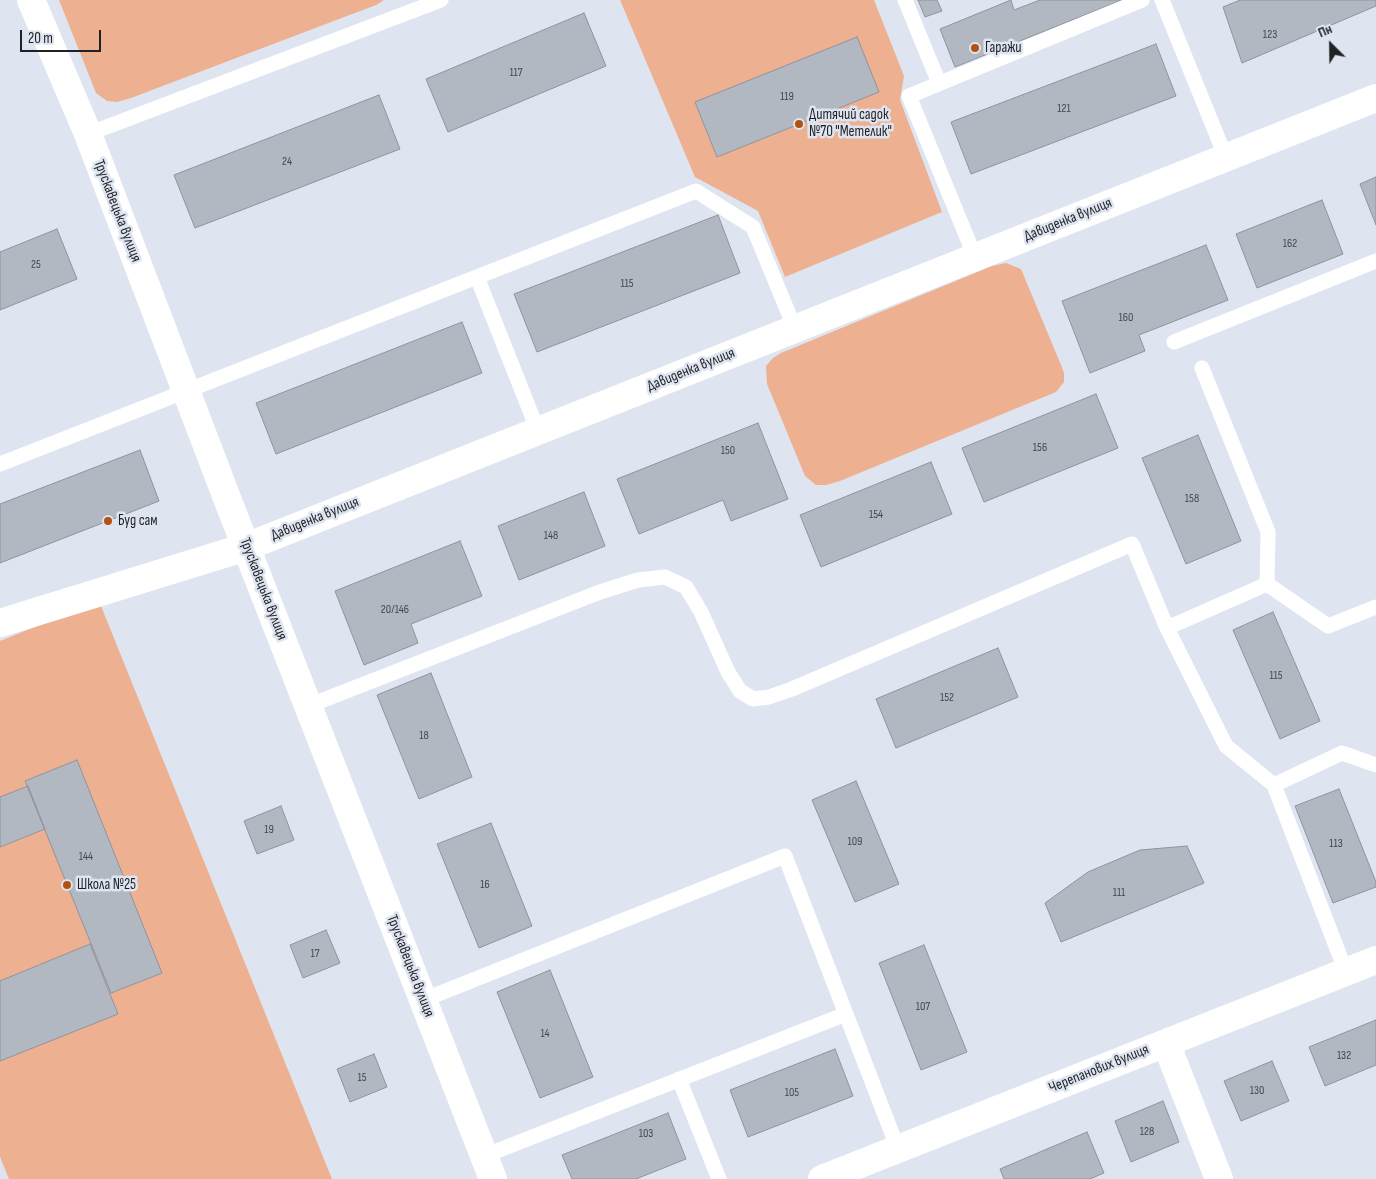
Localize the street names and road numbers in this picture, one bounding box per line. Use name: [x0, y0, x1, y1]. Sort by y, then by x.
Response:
street label: Трускавецька вулиця: [89, 157, 145, 265]
street label: Давиденка вулиця: [1021, 194, 1115, 246]
street label: Давиденка вулиця: [644, 344, 738, 396]
street label: Давиденка вулиця: [268, 493, 362, 545]
street label: Трускавецька вулиця: [235, 535, 291, 643]
street label: Трускавецька вулиця: [382, 912, 438, 1020]
street label: Черепанових вулиця: [1046, 1041, 1152, 1097]

